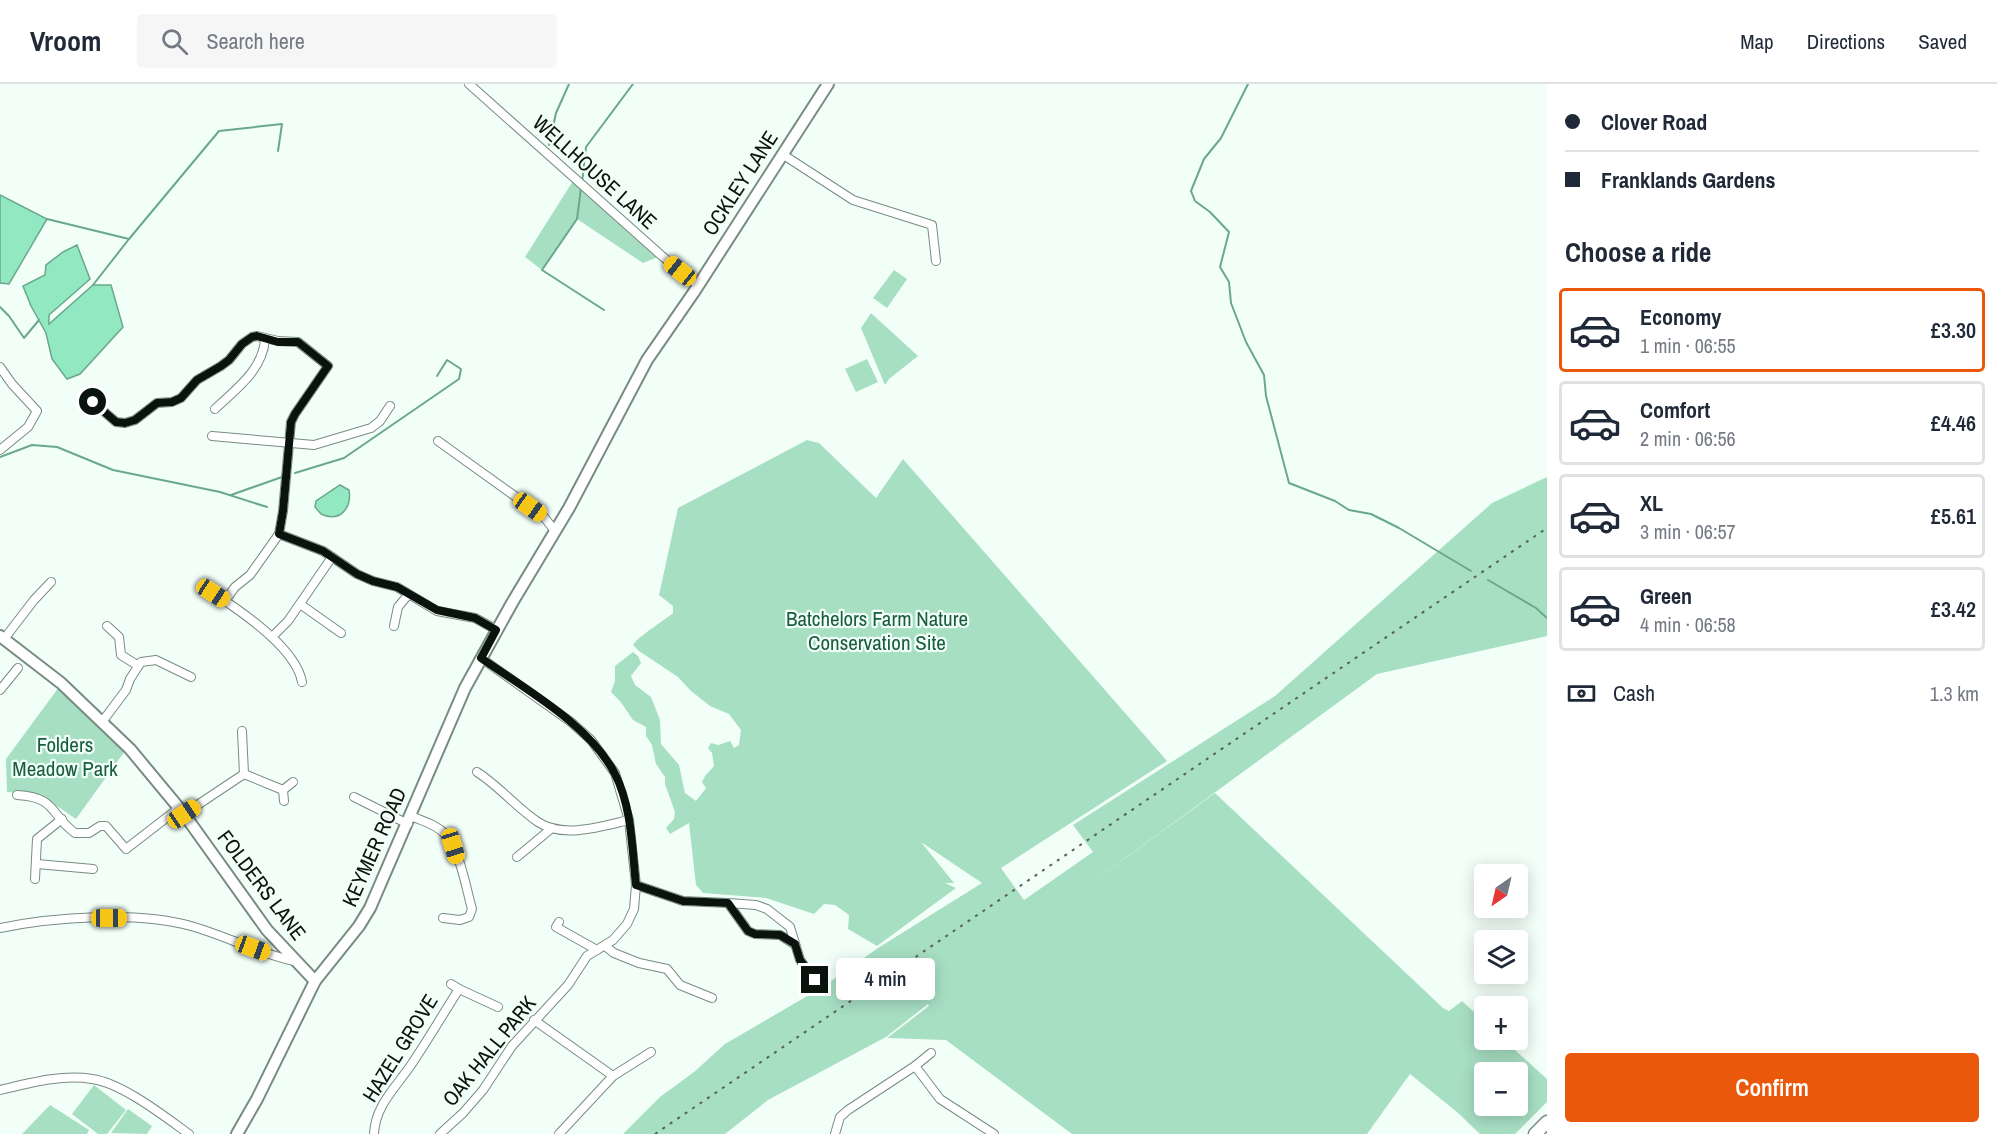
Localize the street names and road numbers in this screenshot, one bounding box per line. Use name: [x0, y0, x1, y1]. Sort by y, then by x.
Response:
street label: WELLHOUSE LANE: [527, 108, 663, 236]
street label: OCKLEY LANE: [695, 125, 785, 241]
street label: KEYMER ROAD: [335, 783, 413, 911]
street label: FOLDERS LANE: [211, 824, 313, 946]
street label: HAZEL GROVE: [355, 989, 445, 1107]
street label: OAK HALL PARK: [436, 989, 543, 1112]

